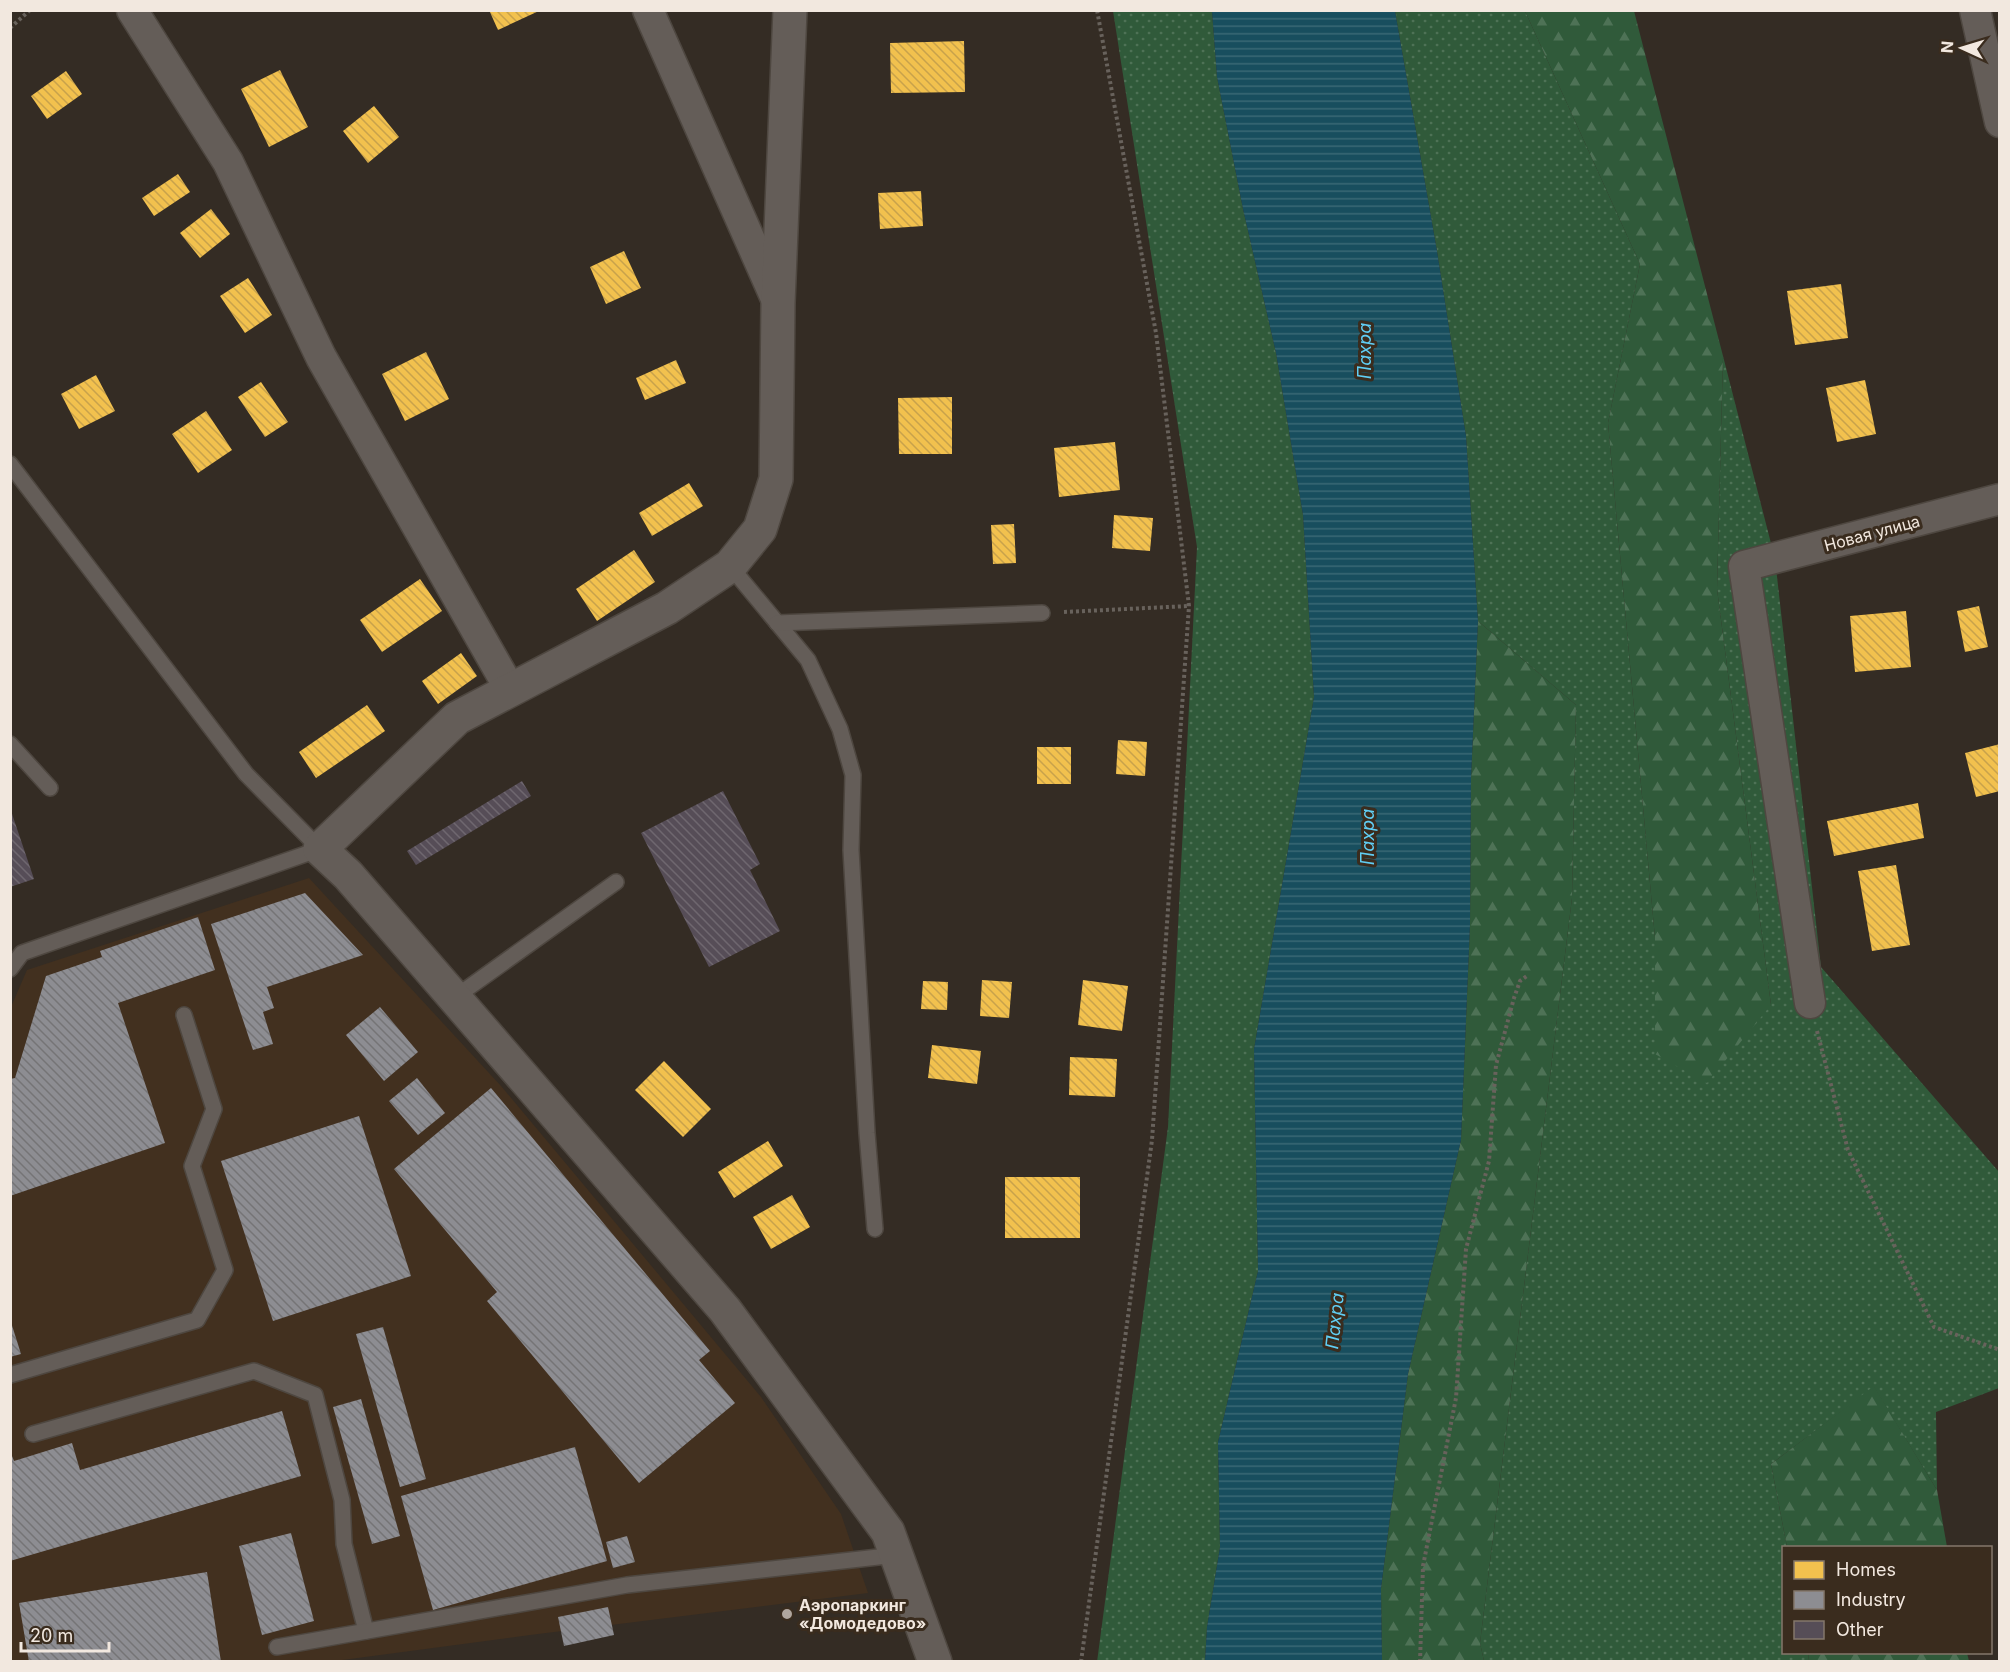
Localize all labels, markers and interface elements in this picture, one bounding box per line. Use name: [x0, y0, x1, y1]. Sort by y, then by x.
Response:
north arrow: [1932, 18, 1992, 78]
text: N: [1937, 40, 1957, 54]
water label: Пахра: [1354, 323, 1375, 379]
street label: Новая улица: [1822, 511, 1922, 555]
water label: Пахра: [1357, 809, 1378, 865]
water label: Пахра: [1321, 1292, 1348, 1350]
legend: [1782, 1546, 1992, 1654]
text: Homes: [1836, 1559, 1896, 1580]
text: Industry: [1836, 1589, 1906, 1610]
place label: Аэропаркинг «Домодедово»: [799, 1595, 926, 1633]
marker: Аэропаркинг «Домодедово»: [780, 1607, 794, 1621]
scale bar: [21, 1615, 110, 1653]
text: Other: [1836, 1619, 1884, 1640]
text: 20 m: [30, 1625, 73, 1646]

